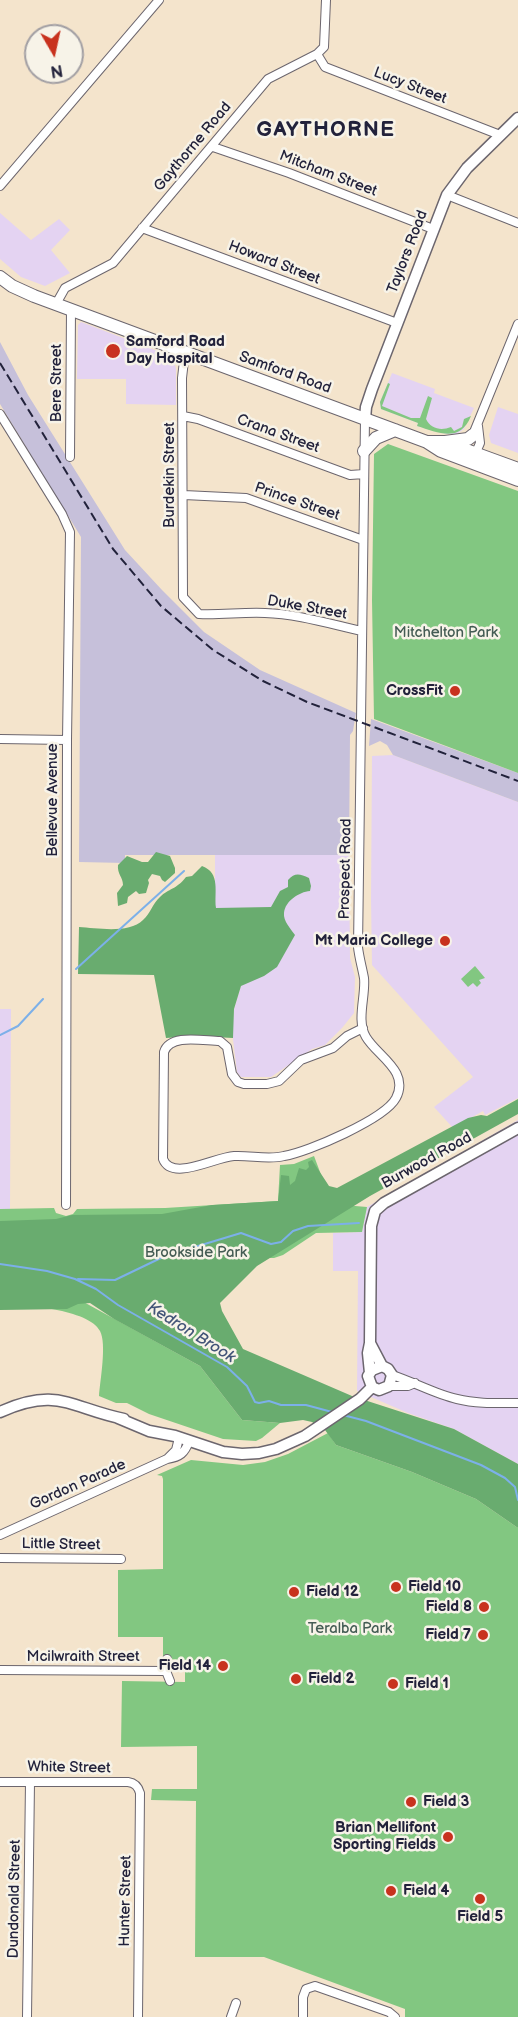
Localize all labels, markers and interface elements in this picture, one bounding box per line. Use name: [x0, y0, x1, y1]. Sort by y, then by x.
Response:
north arrow: [24, 24, 84, 84]
text: N: [49, 60, 64, 81]
street label: Lucy Street: [371, 64, 449, 108]
street label: Gaythorne Road: [150, 99, 236, 195]
district label: GAYTHORNE: [257, 118, 395, 144]
street label: Mitcham Street: [277, 147, 379, 201]
street label: Taylors Road: [384, 208, 432, 296]
street label: Howard Street: [226, 237, 322, 289]
place label: Samford Road Day Hospital: [126, 333, 225, 368]
marker: Samford Road Day Hospital: [104, 342, 122, 360]
street label: Bere Street: [48, 344, 66, 422]
street label: Samford Road: [236, 348, 334, 398]
street label: Crana Street: [234, 411, 322, 457]
street label: Burdekin Street: [161, 422, 179, 528]
street label: Prince Street: [252, 479, 342, 525]
street label: Duke Street: [266, 592, 348, 624]
park label: Mitchelton Park: [394, 624, 498, 642]
place label: CrossFit: [386, 682, 443, 700]
marker: CrossFit: [448, 684, 462, 698]
street label: Bellevue Avenue: [44, 743, 62, 857]
street label: Prospect Road: [336, 818, 356, 920]
place label: Mt Maria College: [315, 932, 433, 950]
marker: Mt Maria College: [438, 934, 452, 948]
street label: Burwood Road: [379, 1129, 475, 1193]
park label: Brookside Park: [145, 1244, 247, 1262]
water label: Kedron Brook: [143, 1298, 239, 1368]
street label: Gordon Parade: [27, 1456, 129, 1514]
street label: Little Street: [21, 1535, 101, 1555]
place label: Field 10: [408, 1578, 461, 1596]
marker: Field 10: [389, 1580, 403, 1594]
place label: Field 12: [306, 1583, 359, 1601]
marker: Field 12: [287, 1585, 301, 1599]
place label: Field 8: [426, 1598, 472, 1616]
marker: Field 8: [477, 1600, 491, 1614]
park label: Teralba Park: [308, 1620, 392, 1638]
place label: Field 7: [425, 1626, 471, 1644]
marker: Field 7: [476, 1628, 490, 1642]
street label: Mcilwraith Street: [26, 1648, 140, 1666]
place label: Field 14: [158, 1657, 211, 1675]
marker: Field 14: [216, 1659, 230, 1673]
place label: Field 2: [308, 1670, 354, 1688]
marker: Field 2: [289, 1672, 303, 1686]
place label: Field 1: [405, 1675, 449, 1693]
marker: Field 1: [386, 1677, 400, 1691]
street label: White Street: [27, 1758, 111, 1778]
place label: Field 3: [423, 1793, 469, 1811]
marker: Field 3: [404, 1795, 418, 1809]
place label: Brian Mellifont Sporting Fields: [333, 1819, 436, 1854]
marker: Brian Mellifont Sporting Fields: [441, 1830, 455, 1844]
street label: Dundonald Street: [5, 1839, 25, 1959]
street label: Hunter Street: [116, 1855, 136, 1947]
place label: Field 4: [403, 1882, 449, 1900]
marker: Field 4: [384, 1884, 398, 1898]
marker: Field 5: [473, 1892, 487, 1906]
place label: Field 5: [457, 1908, 503, 1926]

